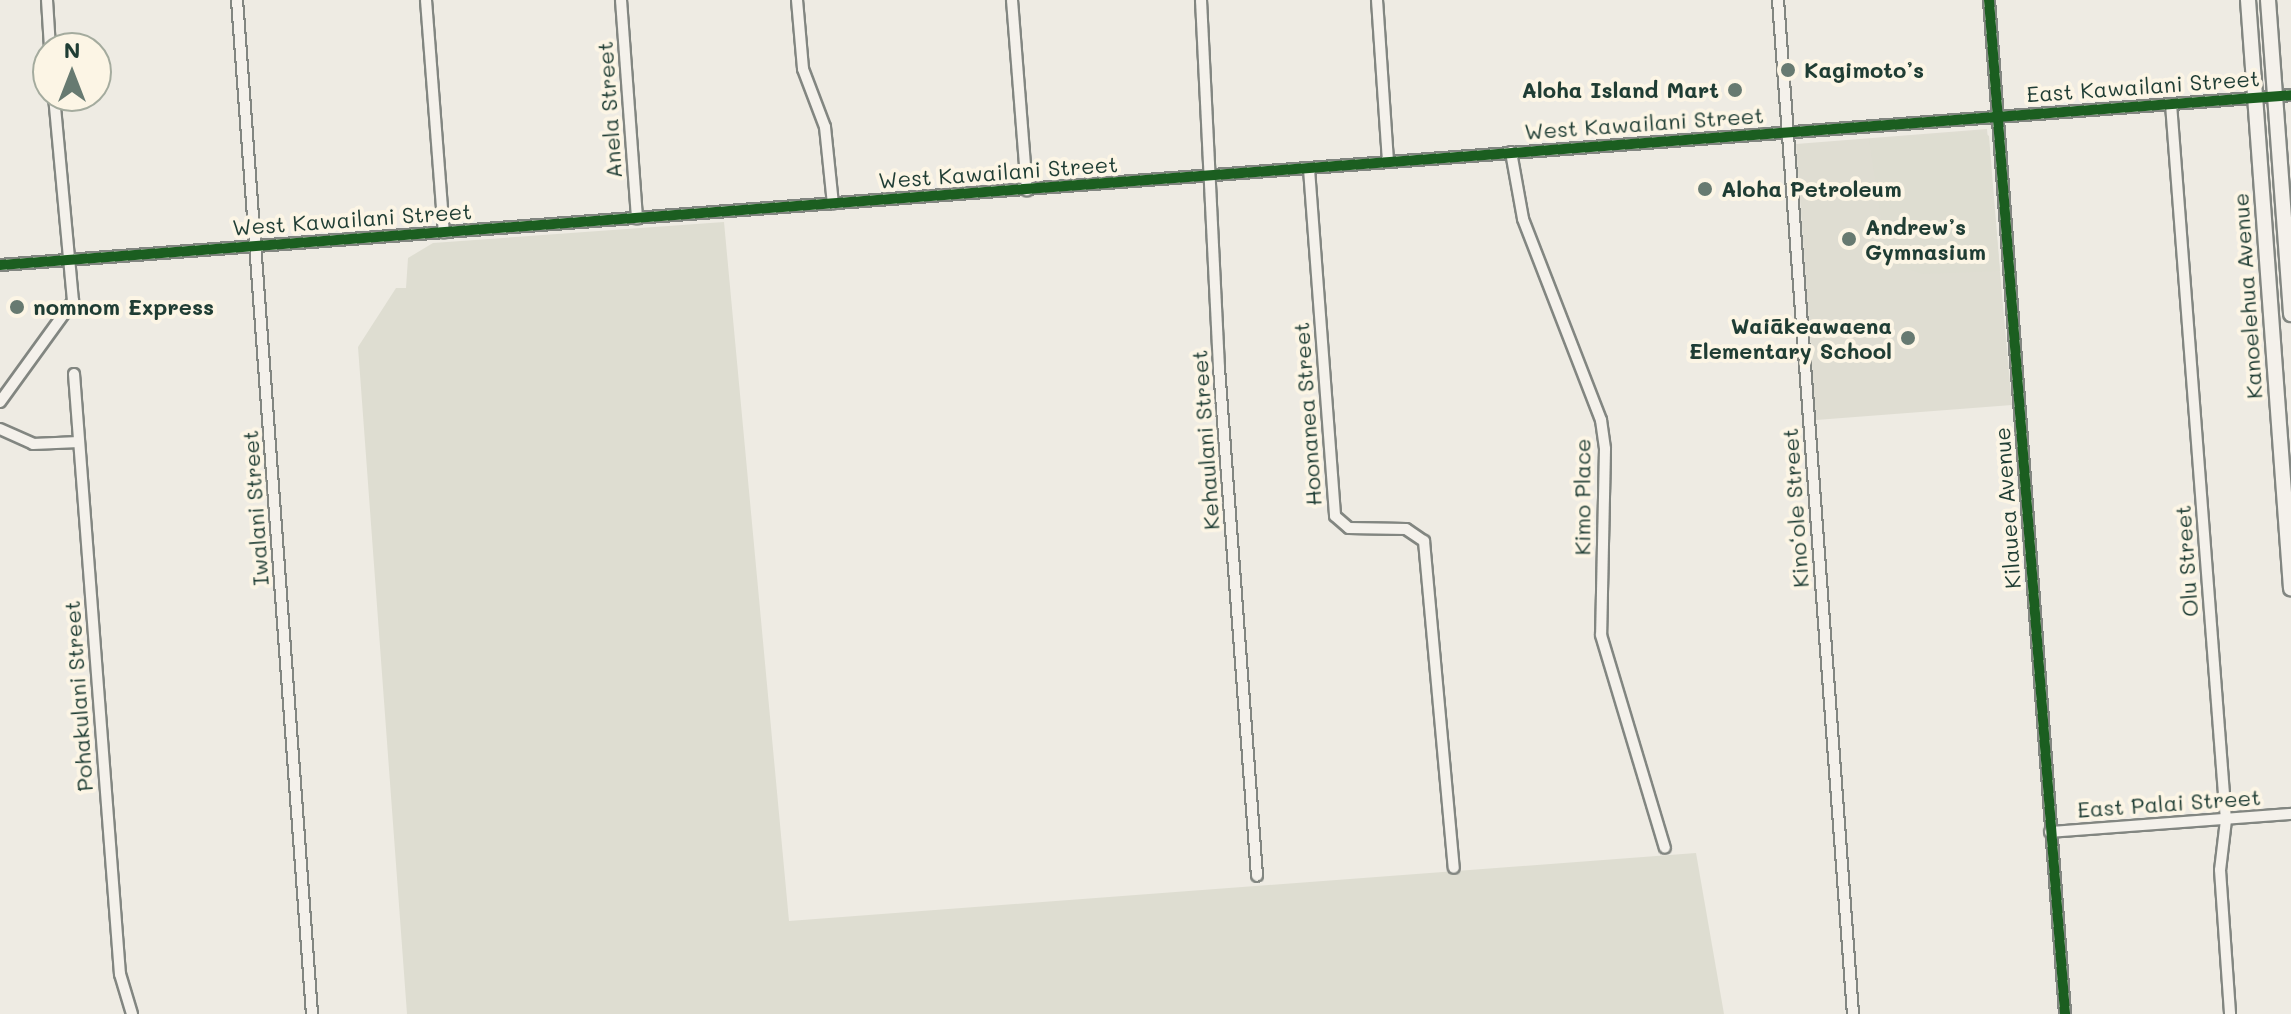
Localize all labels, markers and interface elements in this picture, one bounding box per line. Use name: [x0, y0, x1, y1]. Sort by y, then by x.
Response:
north arrow: [32, 32, 112, 112]
text: N: [64, 35, 80, 64]
street label: Anela Street: [591, 41, 627, 179]
place label: Kagimoto’s: [1804, 57, 1924, 83]
marker: Kagimoto’s: [1779, 61, 1797, 79]
street label: East Kawailani Street: [2026, 65, 2260, 107]
place label: Aloha Island Mart: [1521, 77, 1719, 103]
marker: Aloha Island Mart: [1726, 81, 1744, 99]
street label: West Kawailani Street: [1523, 101, 1765, 145]
street label: West Kawailani Street: [877, 150, 1119, 194]
place label: Aloha Petroleum: [1721, 176, 1902, 202]
marker: Aloha Petroleum: [1696, 180, 1714, 198]
street label: Kanoelehua Avenue: [2227, 192, 2267, 400]
street label: West Kawailani Street: [231, 197, 473, 241]
place label: Andrew’s Gymnasium: [1865, 213, 1986, 264]
marker: Andrew’s Gymnasium: [1840, 230, 1858, 248]
place label: nomnom Express: [33, 294, 214, 320]
marker: nomnom Express: [8, 298, 26, 316]
place label: Waiākeawaena Elementary School: [1689, 312, 1892, 364]
street label: Hoonanea Street: [1287, 321, 1327, 507]
marker: Waiākeawaena Elementary School: [1899, 329, 1917, 347]
street label: Kehaulani Street: [1186, 349, 1224, 531]
street label: Kilauea Avenue: [1988, 426, 2026, 590]
street label: Kinoʻole Street: [1776, 427, 1814, 589]
street label: Iwalani Street: [236, 429, 274, 587]
street label: Kimo Place: [1569, 439, 1595, 555]
street label: Olu Street: [2169, 504, 2203, 618]
street label: Pohakulani Street: [58, 600, 98, 792]
street label: East Palai Street: [2076, 783, 2262, 823]

